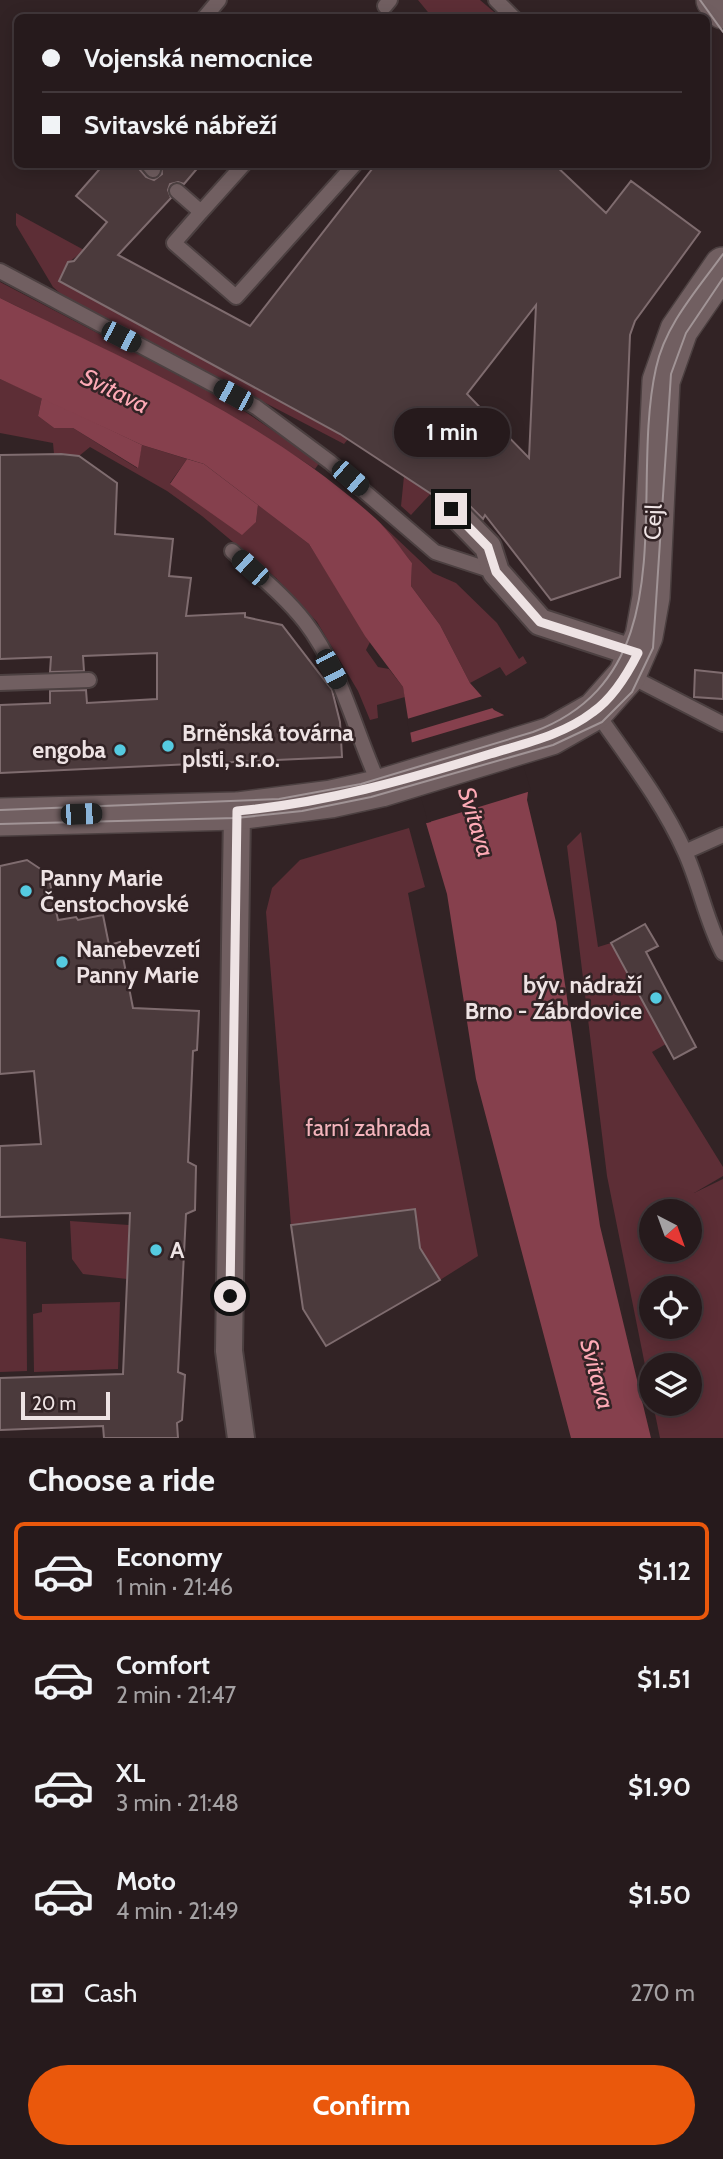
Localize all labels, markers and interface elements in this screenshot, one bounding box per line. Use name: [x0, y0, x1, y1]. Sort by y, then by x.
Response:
text: Vojenská nemocnice: [84, 42, 313, 74]
text: Svitavské nábřeží: [84, 109, 277, 141]
car: [98, 318, 145, 356]
water label: Svitava: [77, 362, 154, 419]
car: [210, 376, 257, 414]
callout: 1 min: [393, 407, 509, 456]
text: 1 min: [426, 418, 478, 446]
car: [328, 456, 373, 500]
route end: [435, 493, 467, 525]
street label: Cejl: [638, 503, 668, 540]
car: [228, 546, 273, 590]
car: [312, 646, 351, 692]
place label: Brněnská továrna plsti, s.r.o.: [182, 719, 354, 773]
place label: engoba: [32, 736, 107, 764]
marker: Brněnská továrna plsti, s.r.o.: [160, 738, 176, 754]
marker: engoba: [112, 742, 128, 758]
water label: Svitava: [452, 783, 501, 860]
car: [60, 803, 103, 825]
place label: Panny Marie Čenstochovské: [40, 864, 189, 918]
marker: Panny Marie Čenstochovské: [18, 883, 34, 899]
place label: Nanebevzetí Panny Marie: [76, 935, 201, 989]
marker: Nanebevzetí Panny Marie: [54, 954, 70, 970]
place label: býv. nádraží Brno - Zábrdovice: [465, 971, 642, 1025]
marker: býv. nádraží Brno - Zábrdovice: [648, 990, 664, 1006]
park label: farní zahrada: [305, 1114, 431, 1142]
north arrow: [639, 1199, 702, 1262]
map controls: [639, 1199, 702, 1416]
place label: A: [170, 1236, 185, 1264]
marker: A: [148, 1242, 164, 1258]
button: locate: [639, 1276, 702, 1339]
route start: [214, 1280, 246, 1312]
water label: Svitava: [574, 1336, 621, 1412]
button: layers: [639, 1353, 702, 1416]
scale bar: [21, 1389, 110, 1421]
text: 20 m: [32, 1392, 76, 1415]
text: Choose a ride: [28, 1460, 215, 1499]
icon: car: [32, 1540, 95, 1603]
text: Economy: [116, 1541, 222, 1573]
text: $1.12: [638, 1555, 691, 1587]
text: 1 min · 21:46: [116, 1573, 233, 1601]
icon: car: [32, 1648, 95, 1711]
text: Comfort: [116, 1649, 210, 1681]
text: $1.51: [637, 1663, 691, 1695]
text: 2 min · 21:47: [116, 1681, 236, 1709]
icon: car: [32, 1756, 95, 1819]
text: XL: [116, 1757, 145, 1789]
text: $1.90: [628, 1771, 691, 1803]
text: 3 min · 21:48: [116, 1789, 239, 1817]
icon: car: [32, 1864, 95, 1927]
text: Moto: [116, 1865, 176, 1897]
text: $1.50: [628, 1879, 691, 1911]
text: 4 min · 21:49: [116, 1897, 239, 1925]
icon: cash: [28, 1974, 66, 2012]
text: Cash: [84, 1977, 137, 2009]
text: 270 m: [630, 1979, 695, 2007]
button: Confirm: [28, 2065, 695, 2145]

